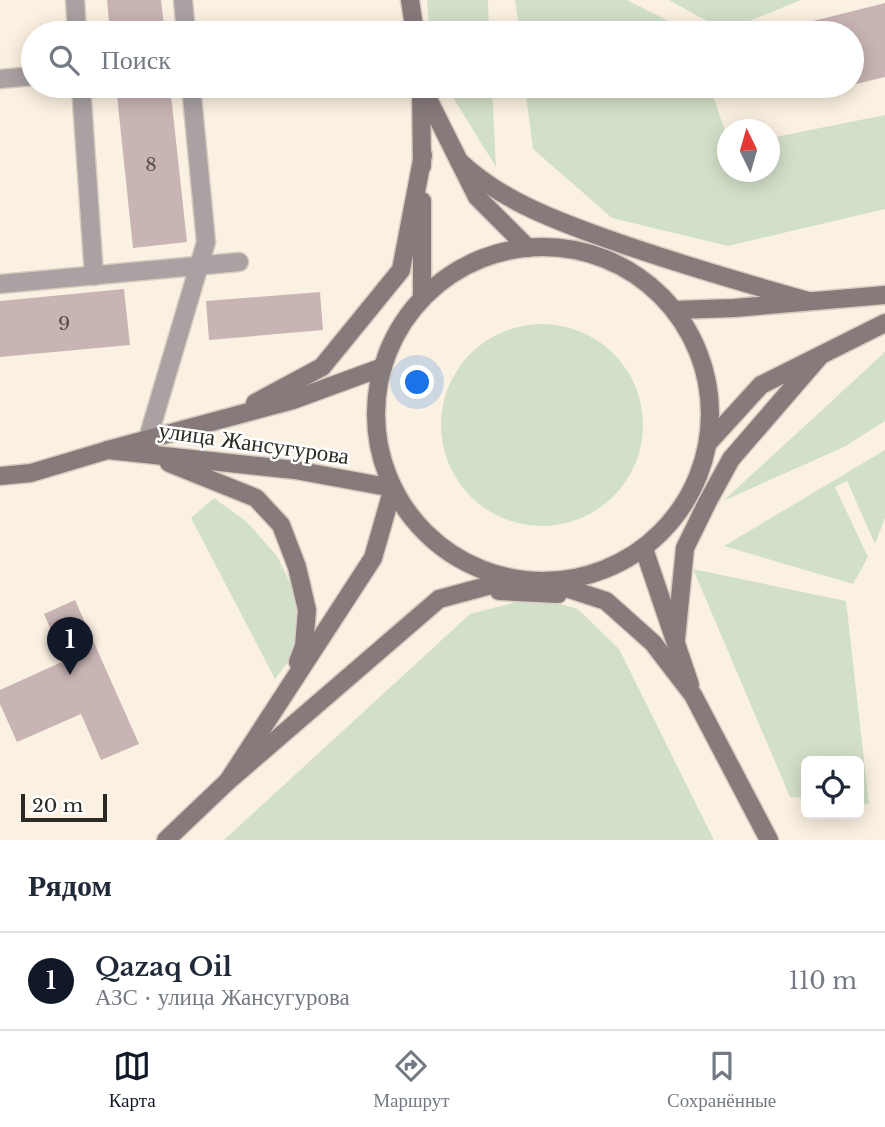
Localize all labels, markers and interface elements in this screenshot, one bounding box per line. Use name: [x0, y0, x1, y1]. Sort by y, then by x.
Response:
search box: [21, 21, 864, 98]
icon: search: [45, 41, 83, 79]
text: Поиск: [101, 44, 171, 76]
north arrow: [717, 119, 780, 182]
house number: 8: [145, 153, 157, 176]
house number: 9: [58, 312, 70, 335]
your location: [400, 365, 434, 399]
street label: улица Жансугурова: [157, 416, 351, 470]
pin: 1: [47, 617, 93, 675]
map controls: [801, 756, 864, 819]
button: locate: [801, 756, 864, 819]
scale bar: [21, 791, 107, 823]
text: 20 m: [32, 794, 83, 817]
text: Рядом: [28, 867, 112, 904]
text: Qazaq Oil: [95, 951, 232, 983]
text: 1: [46, 967, 56, 995]
text: 110 m: [789, 967, 857, 995]
text: АЗС · улица Жансугурова: [95, 983, 350, 1011]
tab: Карта: [109, 1047, 156, 1112]
tab: Маршрут: [373, 1047, 450, 1112]
tab: Сохранённые: [667, 1047, 776, 1112]

